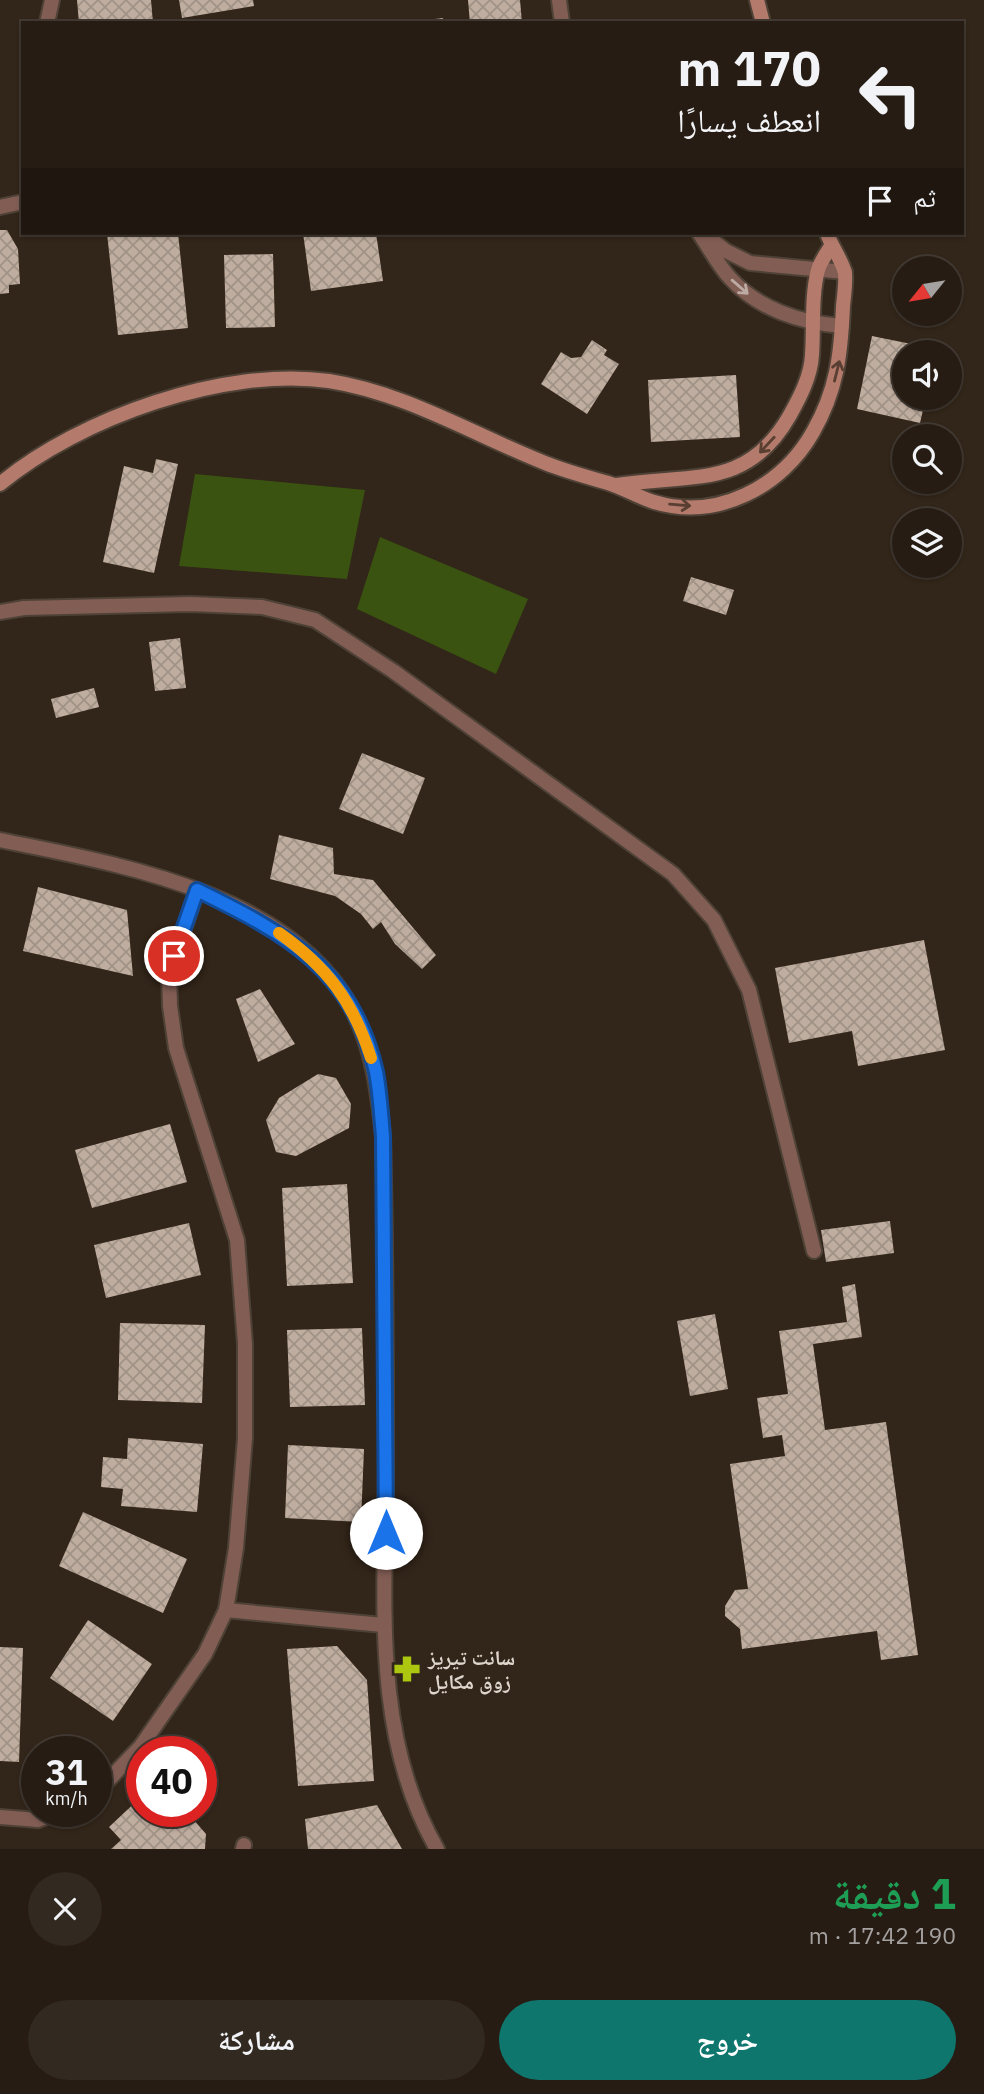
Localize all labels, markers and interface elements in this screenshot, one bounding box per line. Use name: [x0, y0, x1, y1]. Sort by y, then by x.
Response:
text: 170 m: [677, 36, 821, 99]
icon: left: [845, 49, 936, 140]
text: انعطف يسارًا: [677, 99, 821, 141]
text: ثم: [913, 180, 936, 214]
icon: arrive: [861, 182, 899, 220]
north arrow: [892, 256, 962, 326]
map controls: [892, 256, 962, 578]
one-way arrow: [731, 279, 749, 295]
button: sound: [892, 340, 962, 410]
one-way arrow: [831, 360, 844, 383]
button: search: [892, 424, 962, 494]
one-way arrow: [759, 437, 776, 454]
one-way arrow: [668, 499, 691, 512]
button: layers: [892, 508, 962, 578]
pin: [144, 926, 204, 986]
icon: arrive: [155, 937, 193, 975]
position arrow: [349, 1496, 423, 1570]
place label: سانت تيريز زوق مكايل: [427, 1643, 515, 1695]
pharmacy icon: سانت تيريز زوق مكايل: [392, 1654, 422, 1684]
speed limit sign: 40: [126, 1736, 217, 1827]
text: 31: [45, 1749, 88, 1795]
text: km/h: [45, 1787, 88, 1810]
text: 1 دقيقة: [833, 1866, 956, 1921]
button: close: [28, 1872, 102, 1946]
text: 190 m · 17:42: [809, 1920, 956, 1950]
button: مشاركة: [28, 2000, 485, 2080]
button: خروج: [499, 2000, 956, 2080]

